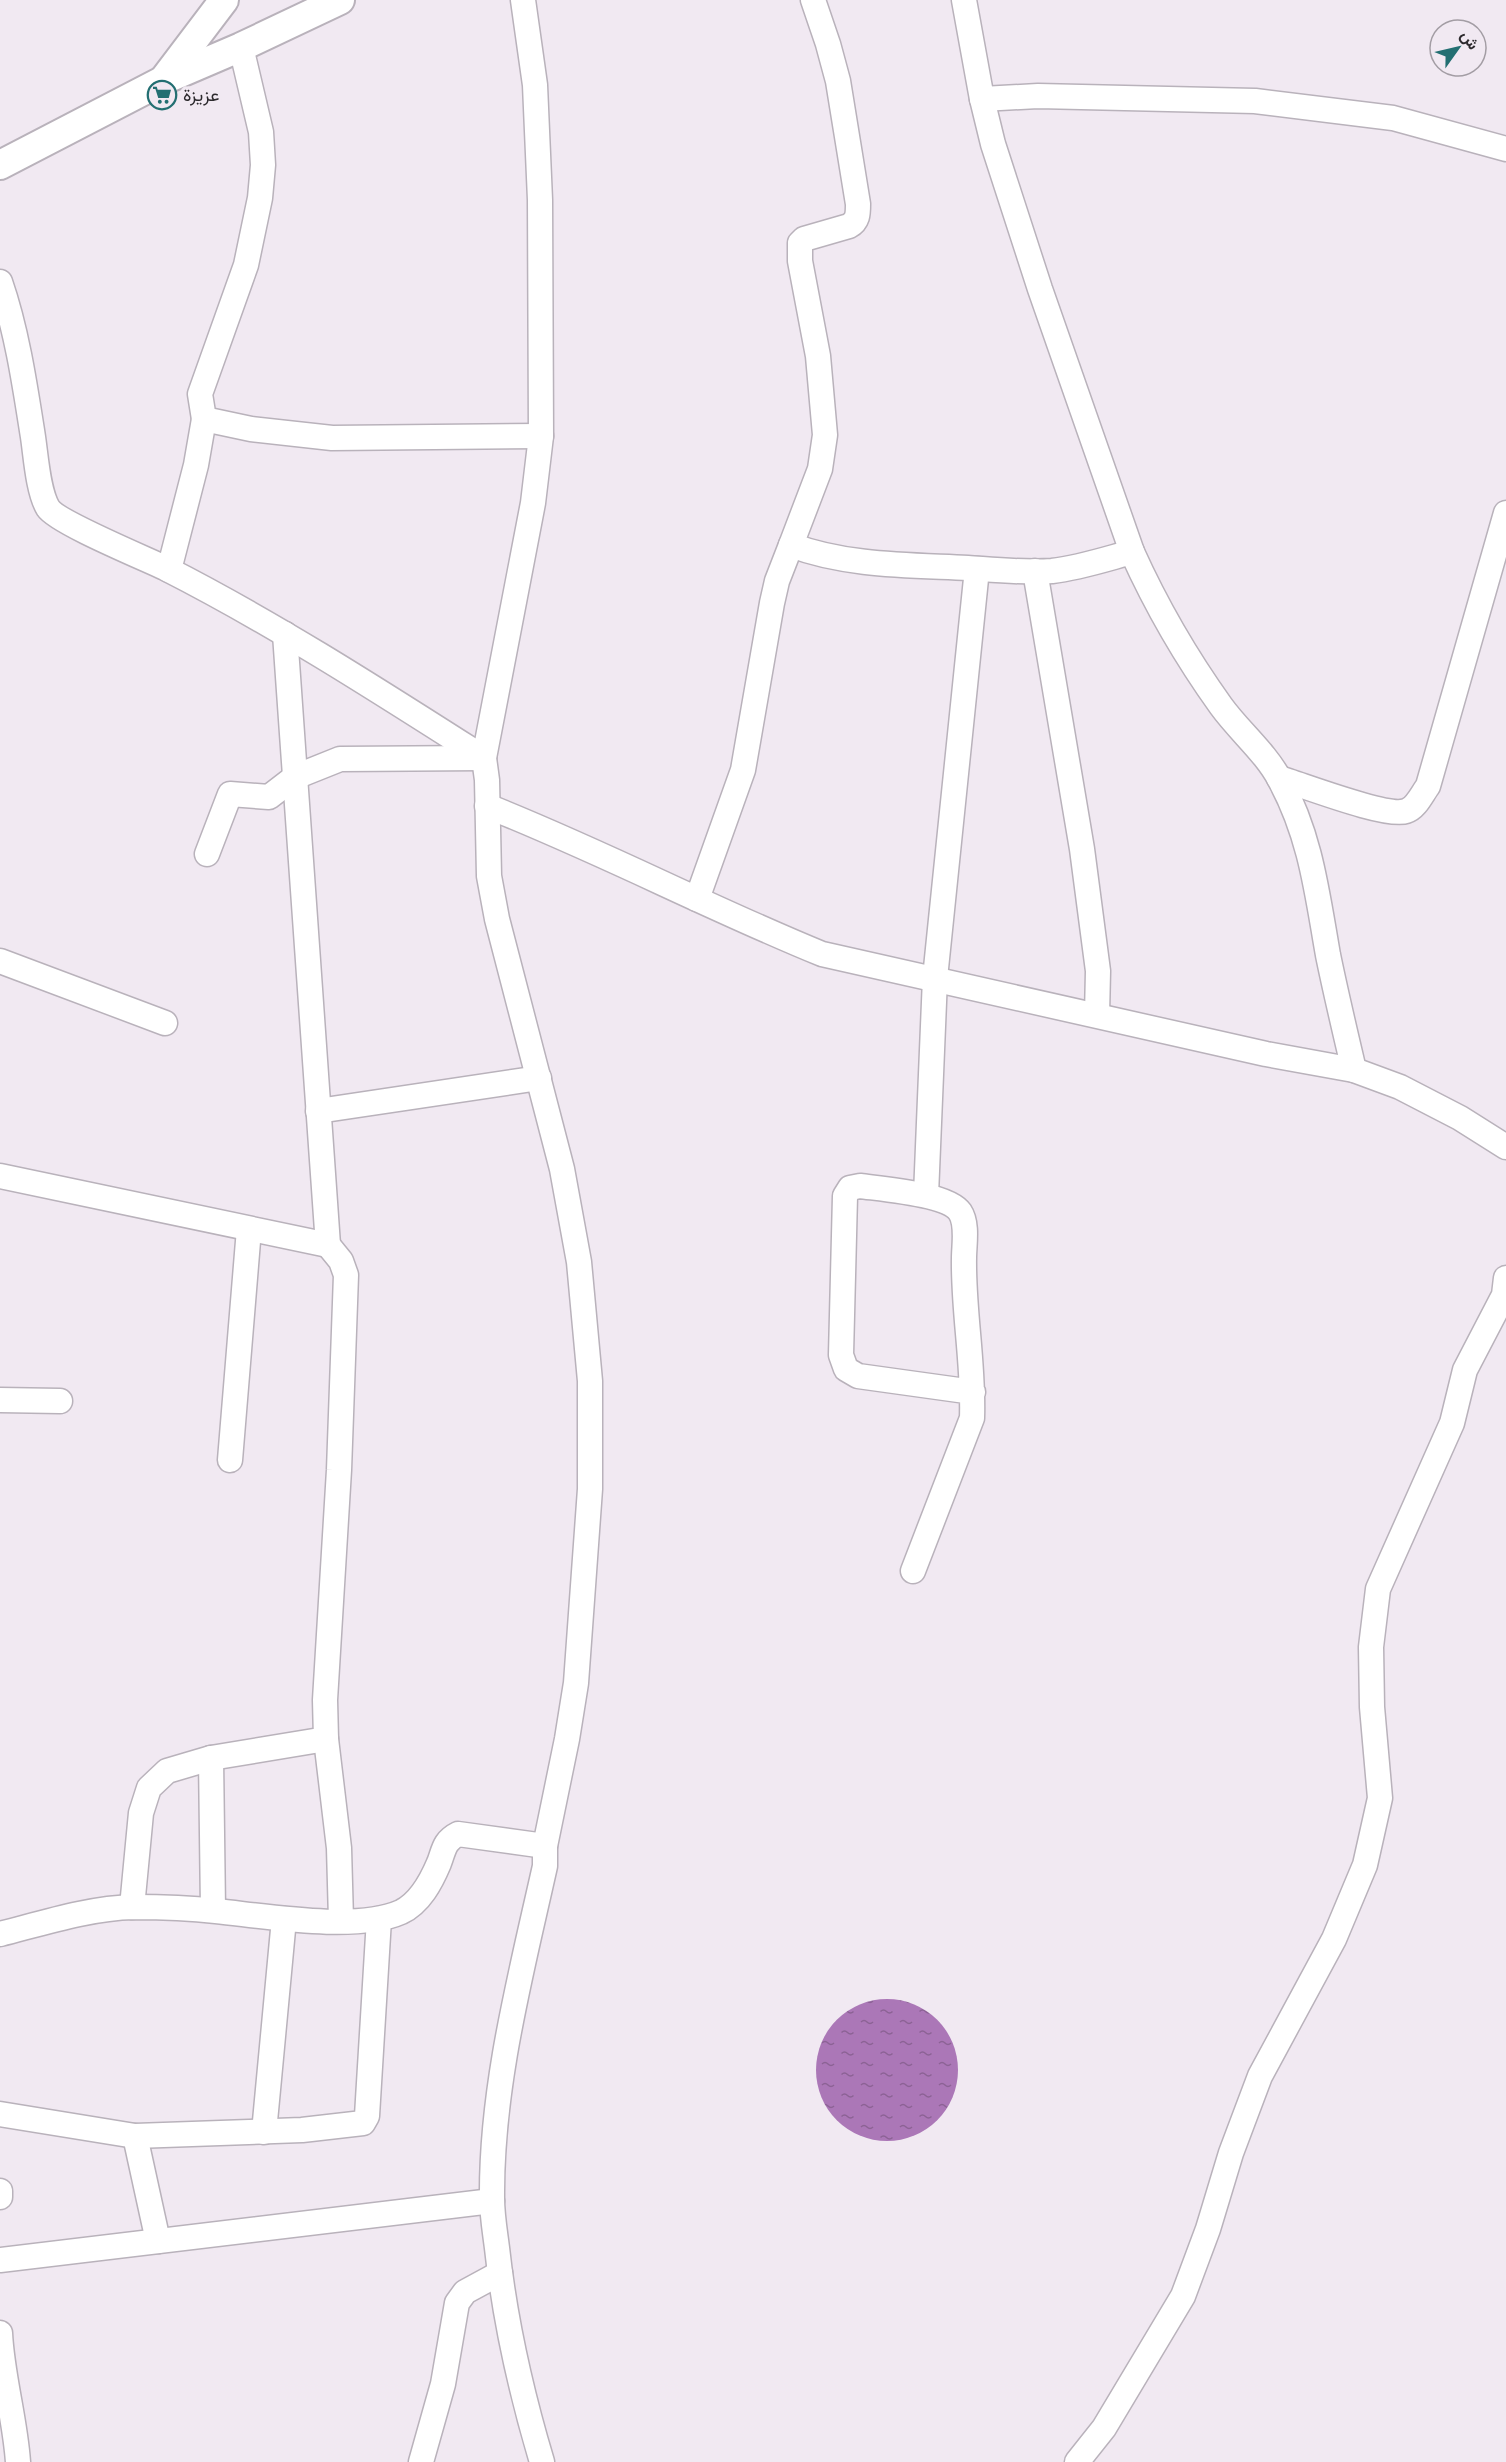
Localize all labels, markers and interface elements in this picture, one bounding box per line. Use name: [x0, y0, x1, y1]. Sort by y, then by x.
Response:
north arrow: [1428, 18, 1488, 78]
text: ش: [1456, 25, 1485, 54]
supermarket icon: عزيزة: [146, 79, 178, 111]
place label: عزيزة: [183, 82, 220, 107]

